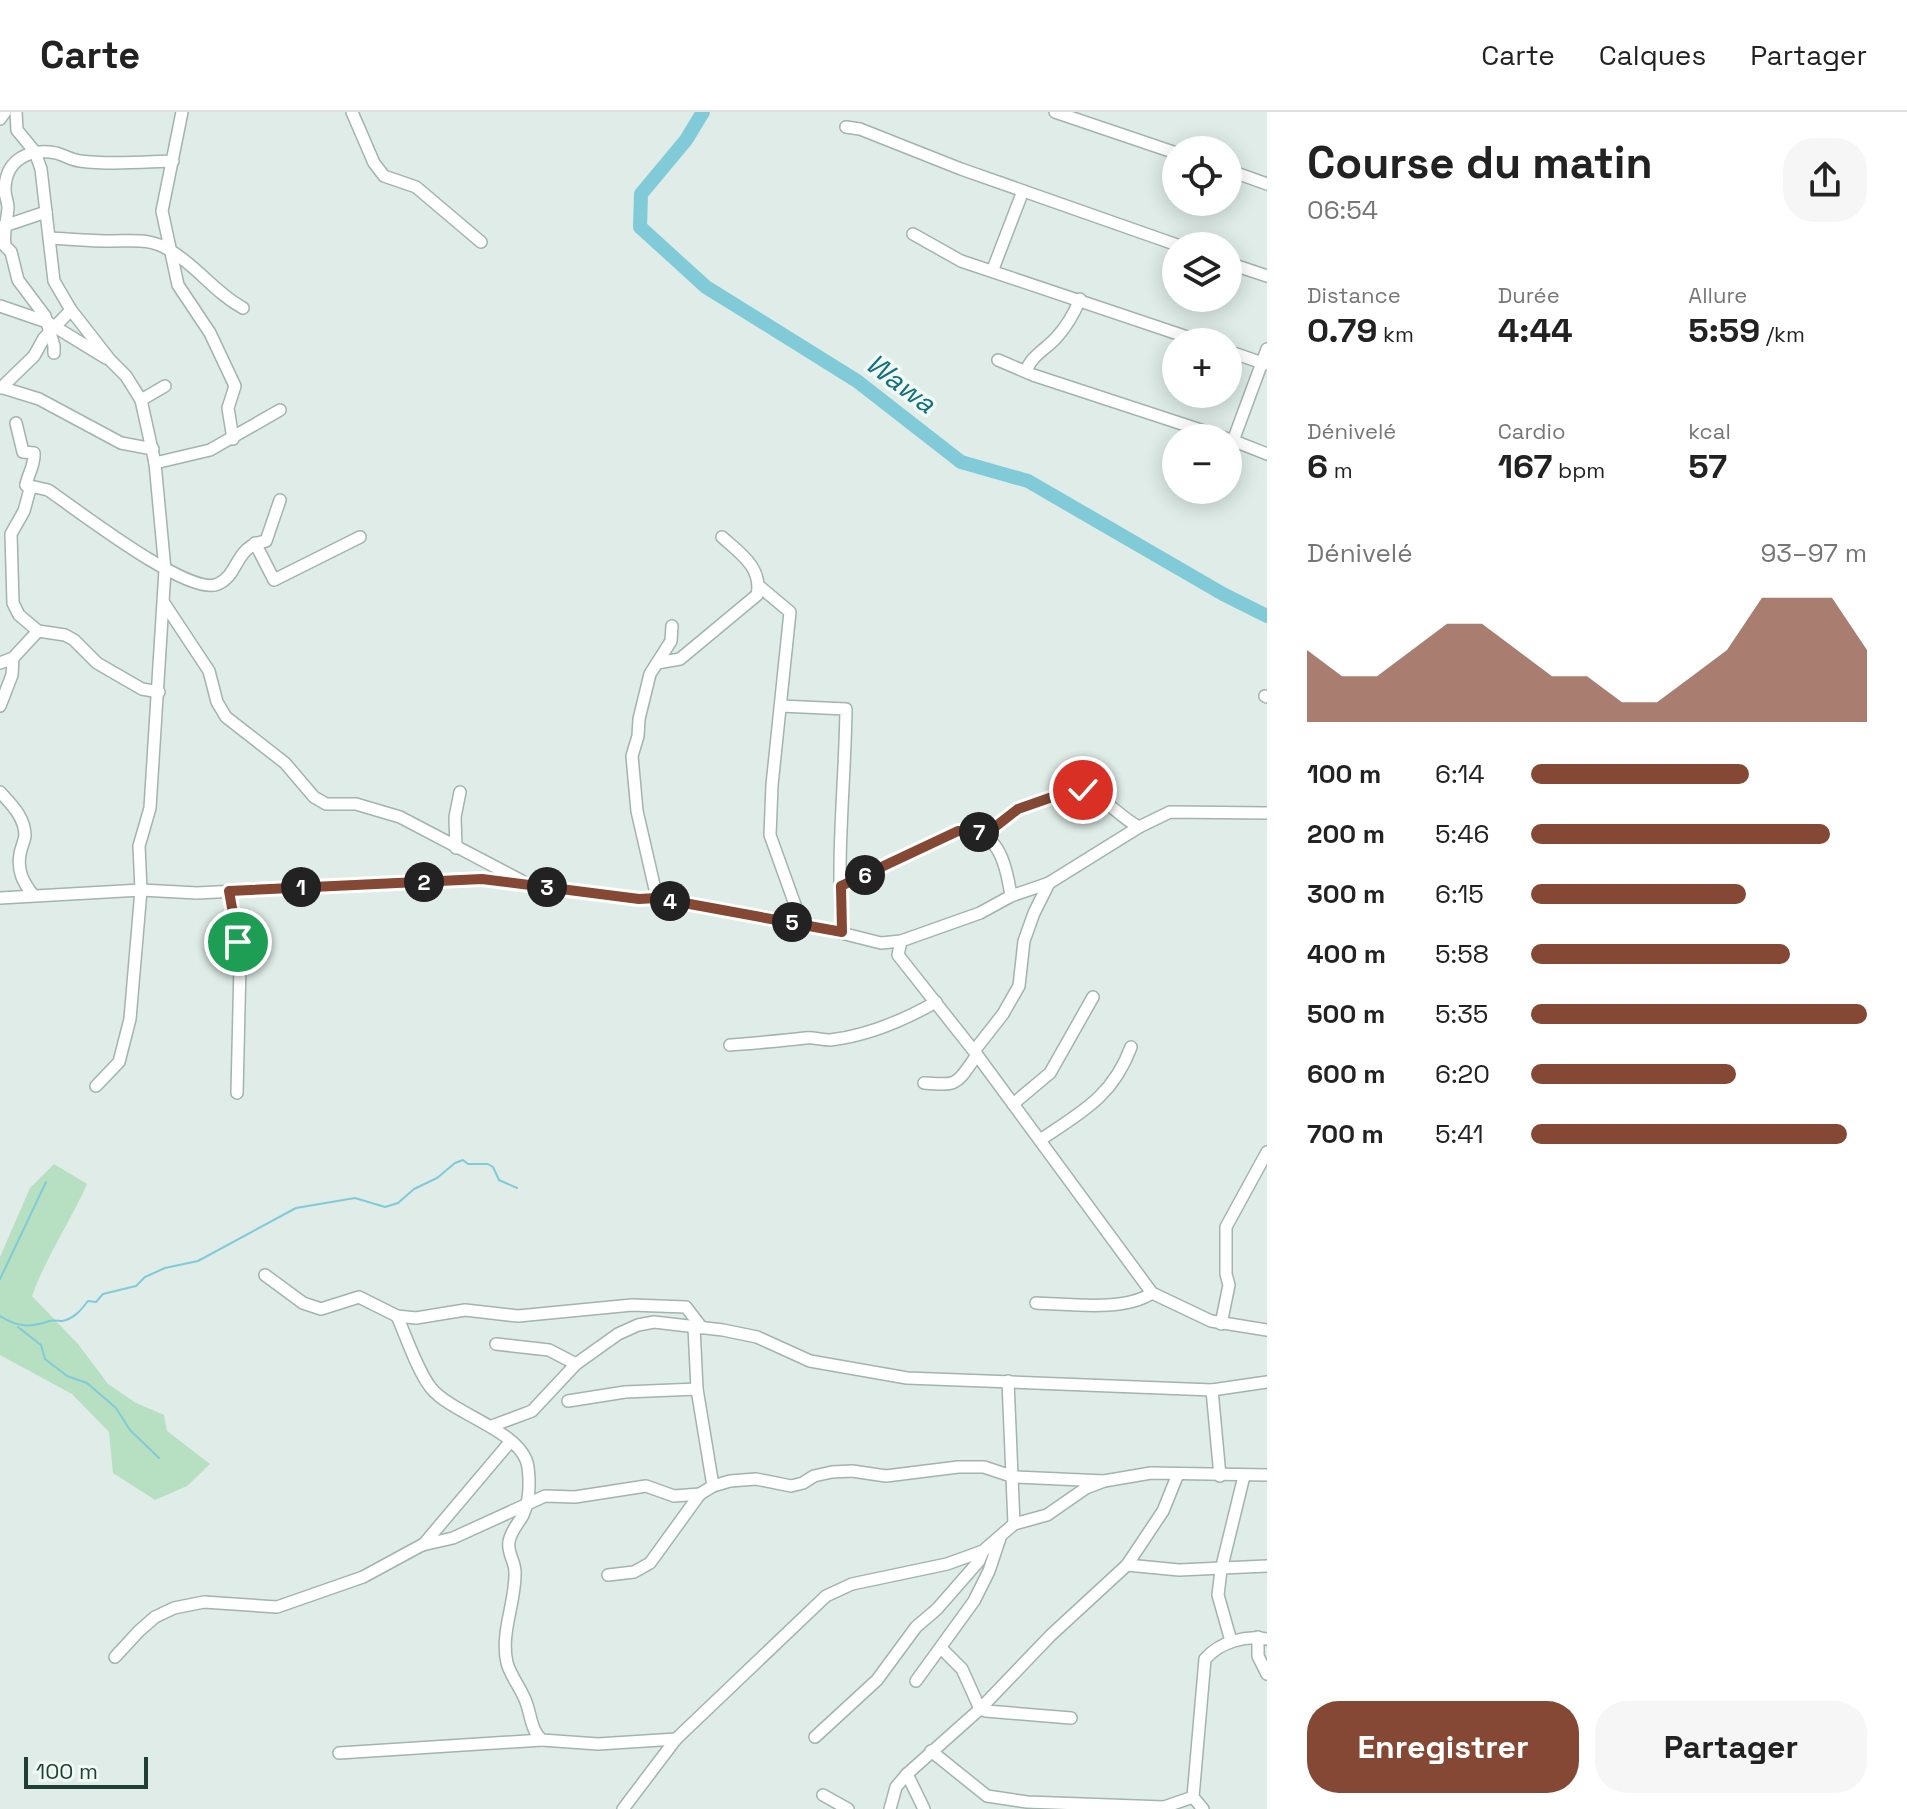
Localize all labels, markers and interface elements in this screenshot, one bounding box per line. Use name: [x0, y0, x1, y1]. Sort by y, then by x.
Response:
text: Carte: [40, 31, 140, 79]
text: Carte: [1481, 37, 1555, 73]
text: Calques: [1599, 37, 1706, 73]
text: Partager: [1750, 37, 1867, 73]
text: Course du matin: [1307, 135, 1653, 191]
map controls: [1162, 136, 1242, 504]
button: locate: [1162, 136, 1242, 216]
button: share: [1783, 138, 1867, 222]
text: 06:54: [1307, 193, 1378, 227]
button: layers: [1162, 232, 1242, 312]
text: Distance: [1307, 281, 1401, 309]
text: Durée: [1498, 281, 1560, 309]
text: Allure: [1688, 281, 1747, 309]
text: 0.79: [1307, 309, 1377, 352]
text: 4:44: [1498, 309, 1573, 352]
text: 5:59: [1688, 309, 1760, 352]
text: km: [1377, 320, 1414, 348]
text: /km: [1760, 320, 1805, 348]
button: +: [1162, 328, 1242, 408]
water label: Wawa: [859, 345, 944, 421]
text: Dénivelé: [1307, 417, 1396, 445]
text: Cardio: [1498, 417, 1565, 445]
text: kcal: [1688, 417, 1731, 445]
button: −: [1162, 424, 1242, 504]
text: 6: [1307, 445, 1328, 488]
text: 167: [1498, 445, 1552, 488]
text: 57: [1688, 445, 1727, 488]
text: m: [1328, 456, 1353, 484]
text: bpm: [1552, 456, 1605, 484]
text: Dénivelé: [1307, 536, 1413, 570]
text: 93–97 m: [1760, 536, 1867, 570]
pin: [1049, 756, 1117, 824]
text: 100 m: [1307, 757, 1381, 791]
text: 6:14: [1435, 757, 1485, 791]
icon: check: [1061, 768, 1105, 812]
pin: 7: [959, 812, 999, 852]
text: 200 m: [1307, 817, 1385, 851]
text: 5:46: [1435, 817, 1489, 851]
text: 7: [973, 818, 985, 846]
pin: 6: [845, 855, 885, 895]
text: 6: [858, 861, 872, 889]
pin: 2: [404, 862, 444, 902]
pin: 1: [281, 867, 321, 907]
pin: 3: [527, 867, 567, 907]
text: 2: [417, 868, 431, 896]
text: 1: [296, 873, 306, 901]
text: 3: [540, 873, 554, 901]
text: 300 m: [1307, 877, 1385, 911]
text: 6:15: [1435, 877, 1484, 911]
pin: 4: [650, 881, 690, 921]
text: 4: [663, 887, 677, 915]
pin: 5: [772, 902, 812, 942]
pin: [204, 908, 272, 976]
text: 5: [785, 908, 799, 936]
icon: arrive: [216, 920, 260, 964]
text: 400 m: [1307, 937, 1386, 971]
text: 5:58: [1435, 937, 1489, 971]
text: 500 m: [1307, 997, 1385, 1031]
text: 5:35: [1435, 997, 1488, 1031]
text: 600 m: [1307, 1057, 1386, 1091]
text: 6:20: [1435, 1057, 1490, 1091]
text: 700 m: [1307, 1117, 1384, 1151]
text: 5:41: [1435, 1117, 1484, 1151]
button: Enregistrer: [1307, 1701, 1579, 1793]
button: Partager: [1595, 1701, 1867, 1793]
scale bar: [24, 1753, 148, 1789]
text: 100 m: [36, 1757, 98, 1785]

